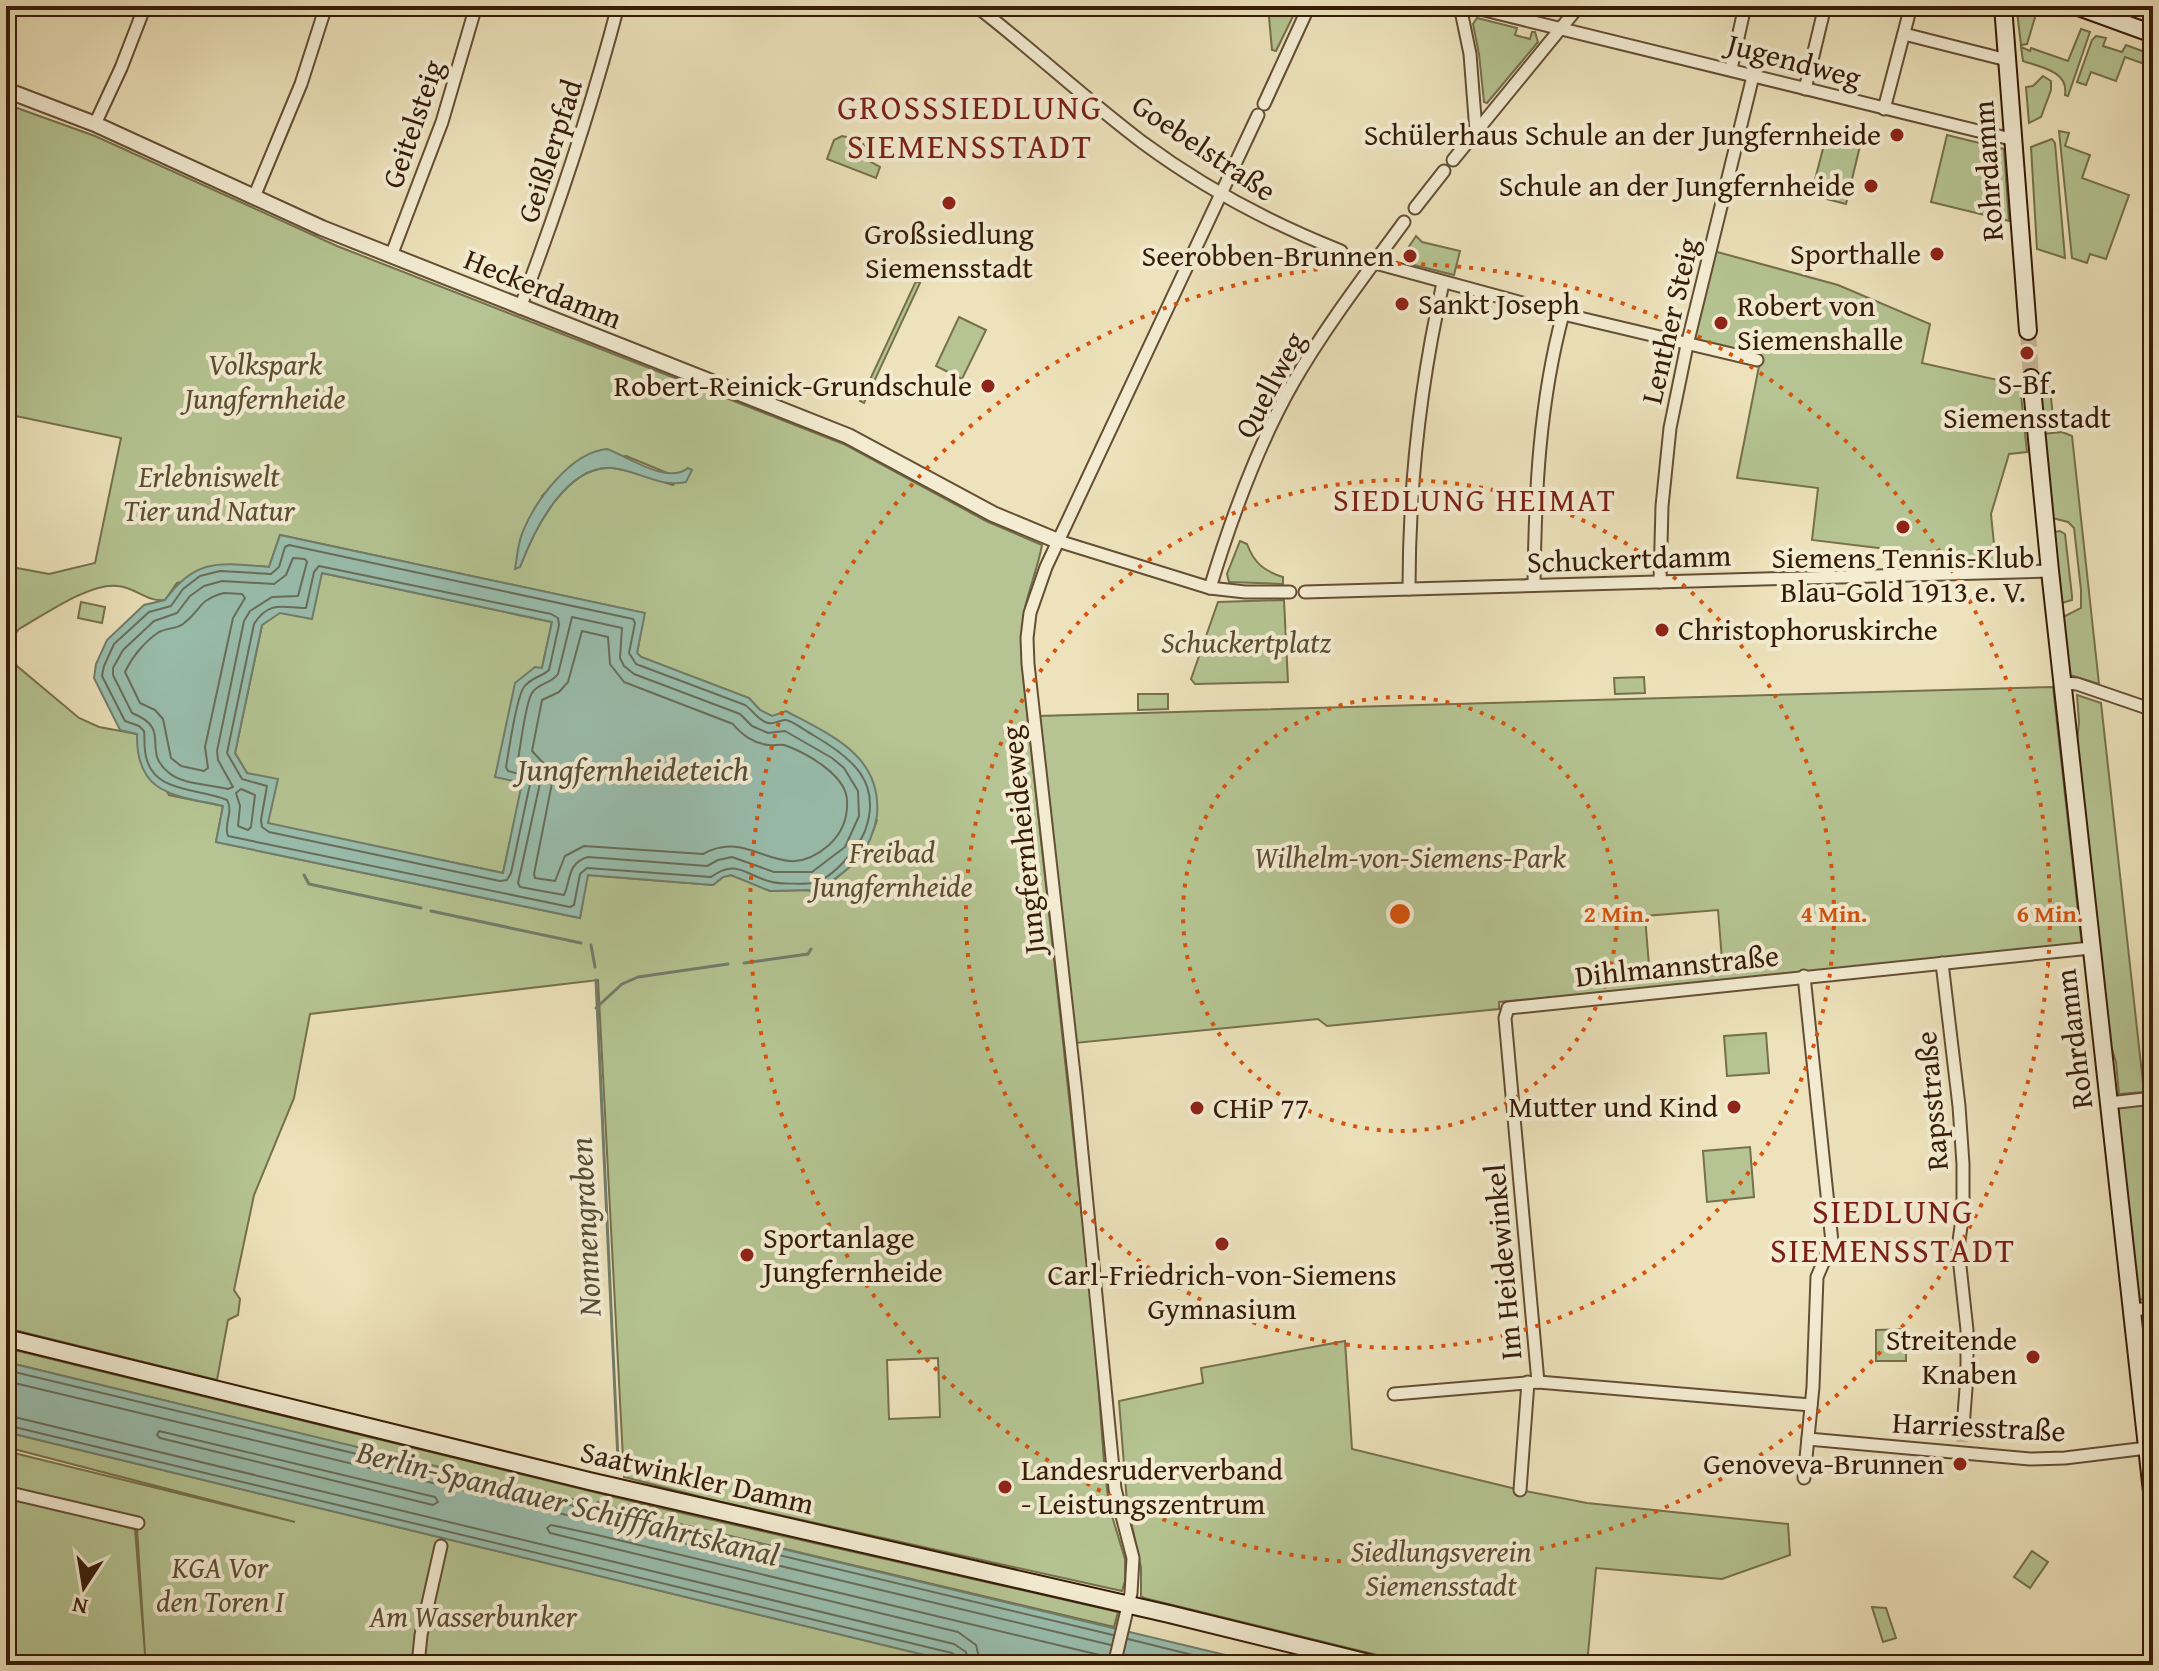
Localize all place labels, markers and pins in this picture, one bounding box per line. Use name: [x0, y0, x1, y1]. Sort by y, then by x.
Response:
place label: Schülerhaus Schule an der Jungfernheide: [1364, 112, 1881, 156]
marker: Schülerhaus Schule an der Jungfernheide: [1888, 126, 1906, 144]
place label: Schule an der Jungfernheide: [1499, 163, 1855, 207]
marker: Schule an der Jungfernheide: [1862, 177, 1880, 195]
marker: Großsiedlung Siemensstadt: [940, 194, 958, 212]
place label: Großsiedlung Siemensstadt: [864, 211, 1034, 289]
place label: Sporthalle: [1790, 231, 1921, 275]
place label: Seerobben-Brunnen: [1141, 233, 1394, 277]
marker: Sporthalle: [1928, 245, 1946, 263]
marker: Seerobben-Brunnen: [1401, 247, 1419, 265]
place label: Sankt Joseph: [1418, 281, 1580, 325]
place label: Robert von Siemenshalle: [1737, 283, 1903, 361]
marker: Sankt Joseph: [1393, 295, 1411, 313]
marker: Robert von Siemenshalle: [1712, 314, 1730, 332]
marker: S-Bf. Siemensstadt: [2018, 344, 2036, 362]
place label: S-Bf. Siemensstadt: [1943, 361, 2111, 439]
place label: Robert-Reinick-Grundschule: [614, 363, 972, 407]
marker: Robert-Reinick-Grundschule: [979, 377, 997, 395]
marker: Siemens Tennis-Klub Blau-Gold 1913 e. V.: [1894, 518, 1912, 536]
place label: Siemens Tennis-Klub Blau-Gold 1913 e. V.: [1771, 535, 2035, 613]
place label: Christophoruskirche: [1678, 607, 1938, 651]
marker: Christophoruskirche: [1653, 621, 1671, 639]
centre of rings: [1386, 900, 1414, 928]
place label: Mutter und Kind: [1508, 1084, 1718, 1128]
place label: CHiP 77: [1213, 1085, 1309, 1129]
marker: Mutter und Kind: [1725, 1098, 1743, 1116]
marker: CHiP 77: [1188, 1099, 1206, 1117]
place label: Sportanlage Jungfernheide: [759, 1215, 943, 1293]
marker: Carl-Friedrich-von-Siemens Gymnasium: [1213, 1235, 1231, 1253]
marker: Sportanlage Jungfernheide: [738, 1246, 756, 1264]
place label: Carl-Friedrich-von-Siemens Gymnasium: [1047, 1252, 1397, 1330]
place label: Streitende Knaben: [1886, 1317, 2017, 1395]
marker: Streitende Knaben: [2024, 1348, 2042, 1366]
place label: Genoveva-Brunnen: [1703, 1441, 1944, 1485]
place label: Landesruderverband - Leistungszentrum: [1021, 1447, 1283, 1525]
marker: Genoveva-Brunnen: [1951, 1455, 1969, 1473]
marker: Landesruderverband - Leistungszentrum: [996, 1478, 1014, 1496]

